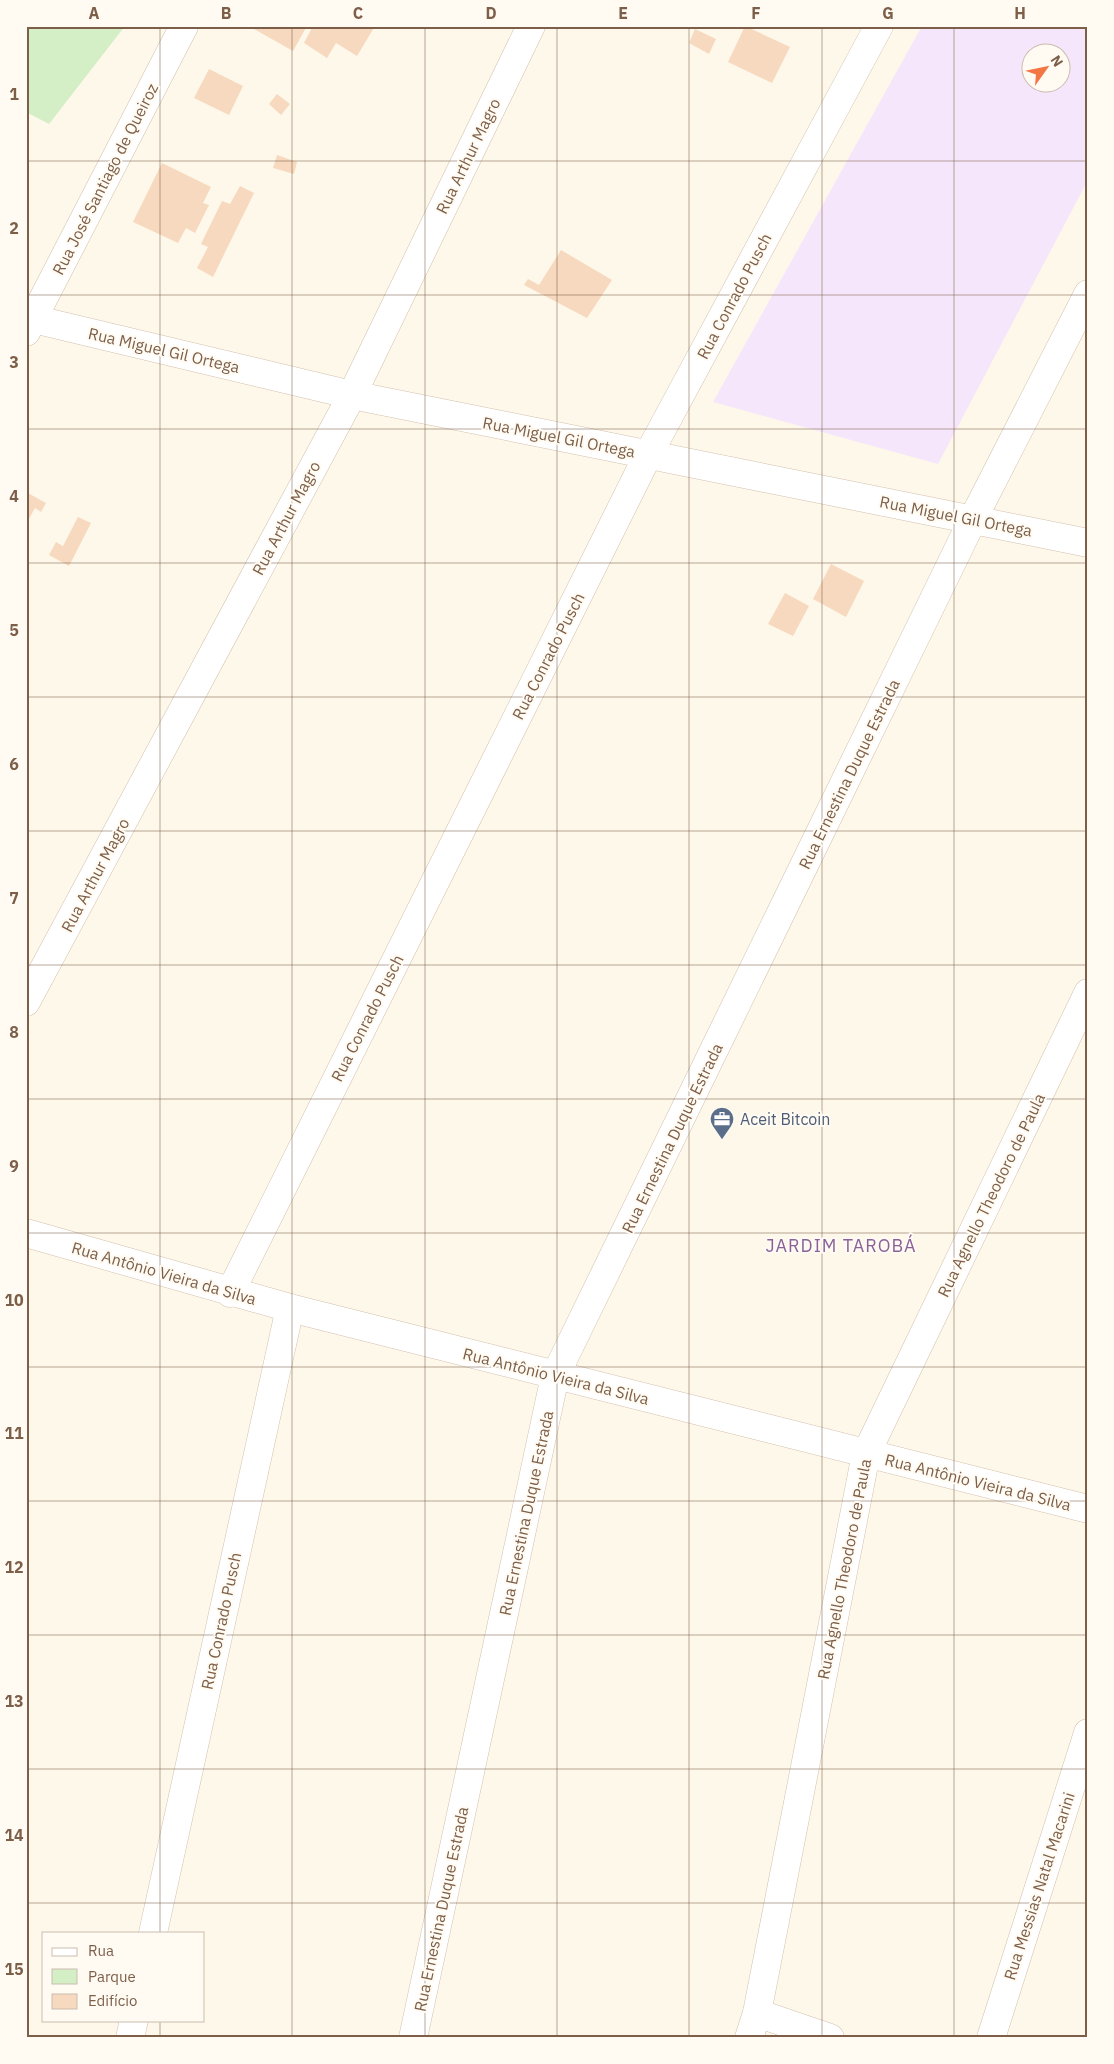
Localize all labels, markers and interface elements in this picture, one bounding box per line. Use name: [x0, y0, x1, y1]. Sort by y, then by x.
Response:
text: A: [89, 3, 100, 23]
text: B: [221, 3, 232, 23]
text: C: [353, 3, 363, 23]
text: D: [485, 3, 497, 23]
text: E: [618, 3, 628, 23]
text: F: [751, 3, 761, 23]
text: G: [882, 3, 894, 23]
text: H: [1014, 3, 1026, 23]
north arrow: [1022, 42, 1072, 92]
text: N: [1047, 52, 1067, 70]
street label: Rua José Santiago de Queiroz: [48, 80, 162, 278]
text: 1: [9, 84, 19, 104]
street label: Rua Arthur Magro: [431, 95, 505, 217]
text: 2: [9, 218, 19, 238]
street label: Rua Conrado Pusch: [692, 230, 776, 362]
street label: Rua Miguel Gil Ortega: [86, 323, 242, 377]
text: 3: [9, 352, 19, 372]
street label: Rua Miguel Gil Ortega: [481, 412, 637, 462]
street label: Rua Arthur Magro: [248, 458, 324, 578]
text: 4: [9, 486, 19, 506]
street label: Rua Miguel Gil Ortega: [878, 491, 1034, 541]
street label: Rua Conrado Pusch: [507, 589, 589, 723]
text: 5: [9, 620, 19, 640]
street label: Rua Ernestina Duque Estrada: [794, 675, 904, 872]
text: 6: [9, 754, 19, 774]
street label: Rua Arthur Magro: [57, 815, 133, 935]
text: 7: [9, 888, 19, 908]
street label: Rua Conrado Pusch: [326, 951, 408, 1085]
text: 8: [9, 1022, 19, 1042]
street label: Rua Ernestina Duque Estrada: [617, 1039, 727, 1236]
street label: Rua Agnello Theodoro de Paula: [933, 1089, 1049, 1300]
office icon: Aceit Bitcoin: [709, 1106, 735, 1140]
place label: Aceit Bitcoin: [740, 1109, 830, 1129]
text: 9: [9, 1156, 19, 1176]
district label: JARDIM TAROBÁ: [765, 1234, 917, 1257]
street label: Rua Antônio Vieira da Silva: [69, 1237, 259, 1309]
text: 10: [4, 1290, 24, 1310]
street label: Rua Antônio Vieira da Silva: [461, 1343, 652, 1409]
street label: Rua Ernestina Duque Estrada: [494, 1408, 558, 1617]
text: 11: [4, 1423, 24, 1443]
street label: Rua Antônio Vieira da Silva: [883, 1449, 1074, 1515]
street label: Rua Agnello Theodoro de Paula: [813, 1457, 875, 1681]
street label: Rua Conrado Pusch: [197, 1551, 245, 1691]
text: 12: [4, 1557, 24, 1577]
text: 13: [4, 1691, 24, 1711]
street label: Rua Messias Natal Macarini: [999, 1790, 1079, 1982]
street label: Rua Ernestina Duque Estrada: [409, 1804, 473, 2013]
text: 14: [4, 1825, 24, 1845]
legend: [42, 1932, 205, 2022]
text: Rua: [88, 1941, 114, 1960]
text: 15: [4, 1959, 24, 1979]
text: Parque: [88, 1967, 136, 1986]
text: Edifício: [88, 1991, 137, 2010]

